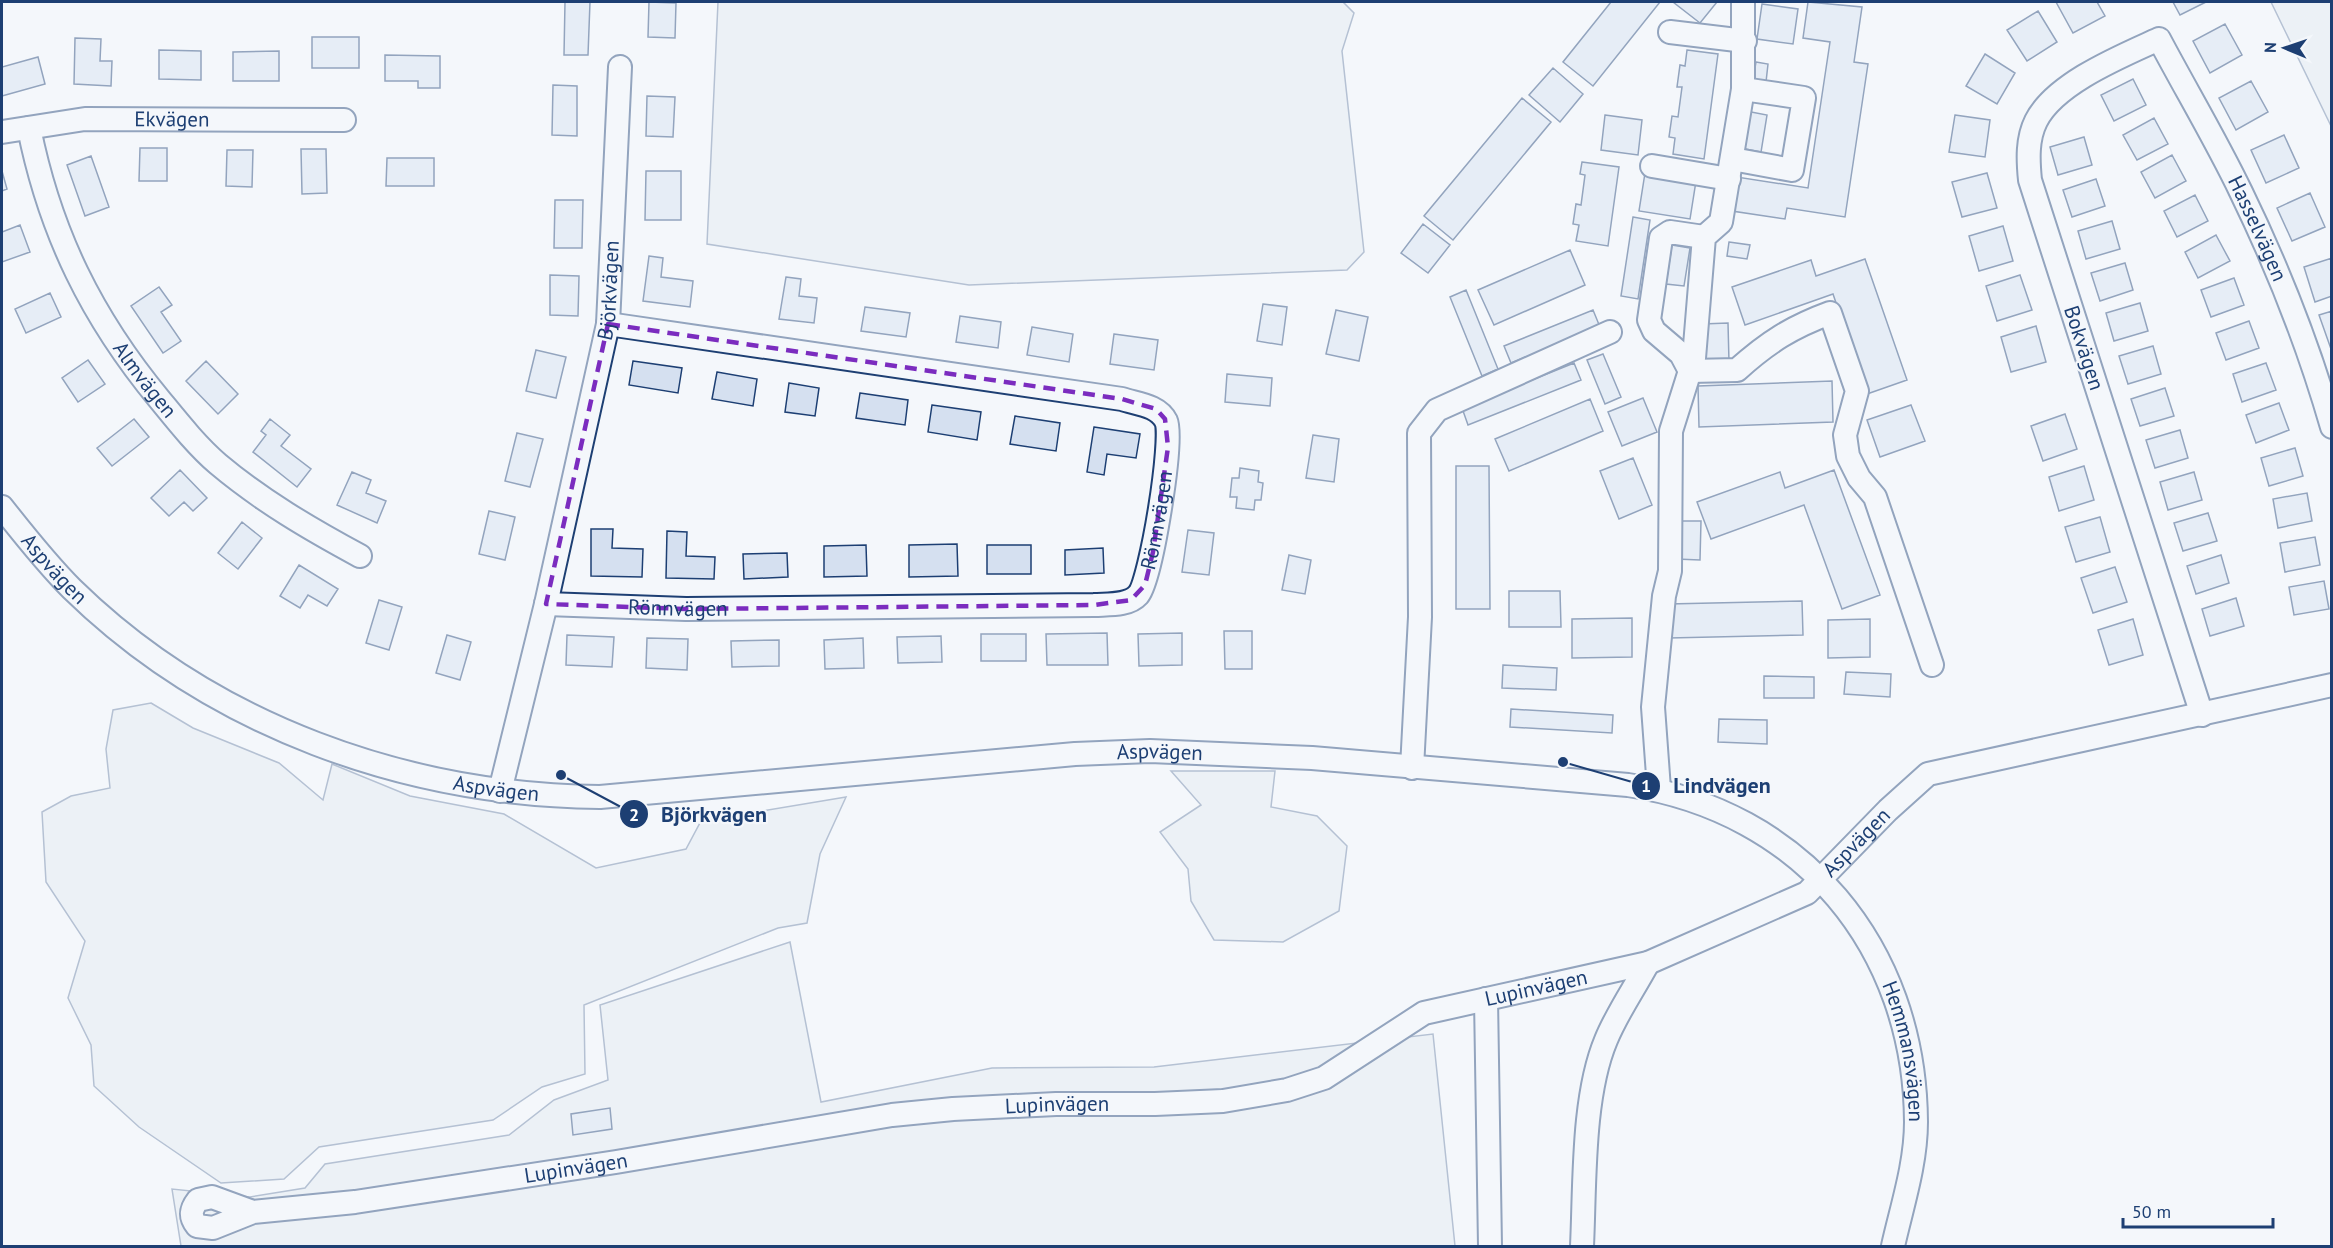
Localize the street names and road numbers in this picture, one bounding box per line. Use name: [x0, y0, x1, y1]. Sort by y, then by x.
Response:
street label: Ekvägen: [134, 105, 210, 132]
street label: Hasselvägen: [2222, 171, 2294, 285]
street label: Björkvägen: [591, 240, 625, 343]
street label: Bokvägen: [2058, 302, 2111, 394]
street label: Almvägen: [107, 336, 183, 423]
street label: Rönnvägen: [1134, 469, 1178, 572]
street label: Aspvägen: [15, 528, 93, 610]
street label: Rönnvägen: [628, 593, 728, 622]
street label: Aspvägen: [1116, 737, 1203, 766]
street label: Aspvägen: [451, 769, 540, 807]
street label: Aspvägen: [1816, 802, 1896, 882]
street label: Lupinvägen: [1482, 963, 1590, 1012]
street label: Hemmansvägen: [1876, 977, 1930, 1122]
street label: Lupinvägen: [1004, 1090, 1109, 1119]
street label: Lupinvägen: [522, 1146, 630, 1189]

